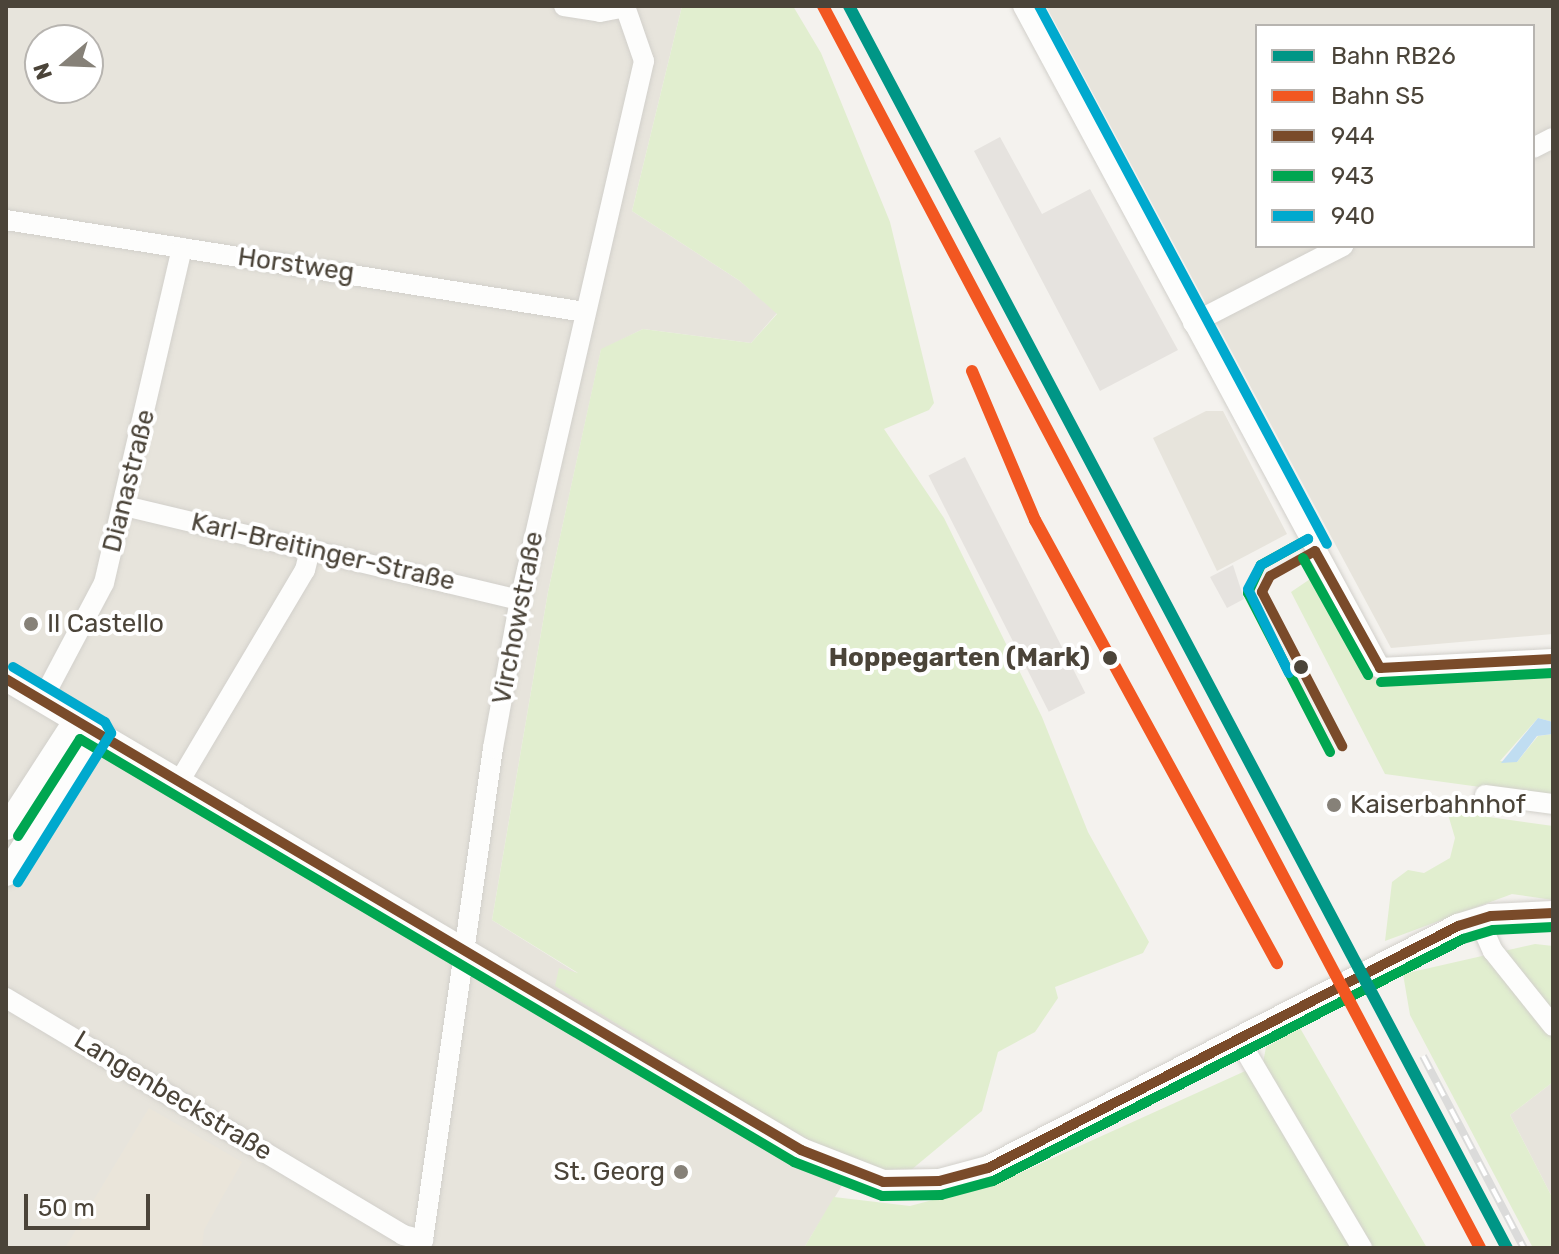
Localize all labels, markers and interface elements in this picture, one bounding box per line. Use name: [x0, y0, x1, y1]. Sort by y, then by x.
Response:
north arrow: [24, 24, 104, 104]
legend: [1255, 24, 1535, 248]
text: Bahn RB26: [1331, 42, 1456, 70]
text: N: [27, 59, 58, 83]
text: Bahn S5: [1331, 82, 1425, 110]
text: 944: [1331, 122, 1375, 150]
text: 943: [1331, 162, 1374, 190]
text: 940: [1331, 202, 1375, 230]
street label: Horstweg: [236, 241, 356, 289]
street label: Dianastraße: [96, 406, 162, 556]
street label: Karl-Breitinger-Straße: [188, 506, 458, 598]
street label: Virchowstraße: [486, 529, 550, 707]
place label: Il Castello: [47, 608, 164, 640]
marker: Il Castello: [22, 615, 40, 633]
place label: Hoppegarten (Mark): [829, 642, 1090, 674]
marker: Hoppegarten (Mark): [1097, 645, 1123, 671]
unlabelled marker: [1293, 659, 1309, 675]
place label: Kaiserbahnhof: [1350, 789, 1526, 821]
marker: Kaiserbahnhof: [1325, 796, 1343, 814]
street label: Langenbeckstraße: [68, 1025, 278, 1167]
place label: St. Georg: [553, 1156, 665, 1188]
marker: St. Georg: [672, 1163, 690, 1181]
scale bar: [28, 1178, 154, 1228]
text: 50 m: [38, 1194, 95, 1222]

